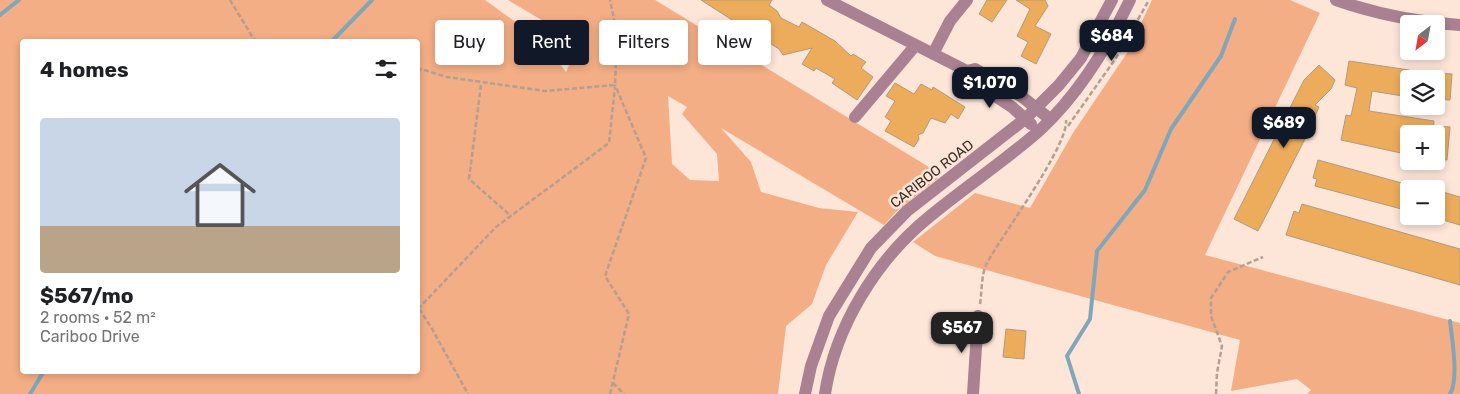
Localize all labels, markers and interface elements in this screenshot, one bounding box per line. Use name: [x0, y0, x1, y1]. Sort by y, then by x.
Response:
north arrow: [1400, 15, 1445, 60]
map controls: [1400, 15, 1445, 225]
chip: Buy: [435, 20, 504, 65]
chip: Rent: [514, 20, 589, 65]
chip: Filters: [599, 20, 688, 65]
chip: New: [698, 20, 771, 65]
pin: $684: [1082, 20, 1142, 62]
text: $684: [1091, 26, 1133, 45]
icon: filters: [372, 55, 400, 83]
text: 4 homes: [40, 57, 129, 82]
pin: $1,070: [949, 66, 1031, 109]
button: layers: [1400, 70, 1445, 115]
text: $1,070: [963, 73, 1017, 92]
pin: $689: [1254, 106, 1314, 149]
text: $689: [1263, 113, 1305, 132]
button: +: [1400, 125, 1445, 170]
street label: CARIBOO ROAD: [887, 136, 977, 212]
icon: home: [175, 150, 265, 240]
button: −: [1400, 180, 1445, 225]
text: $567/mo: [40, 283, 134, 308]
text: 2 rooms · 52 m²: [40, 308, 156, 327]
pin: $567: [932, 312, 992, 354]
text: $567: [942, 318, 982, 337]
text: Cariboo Drive: [40, 327, 140, 346]

